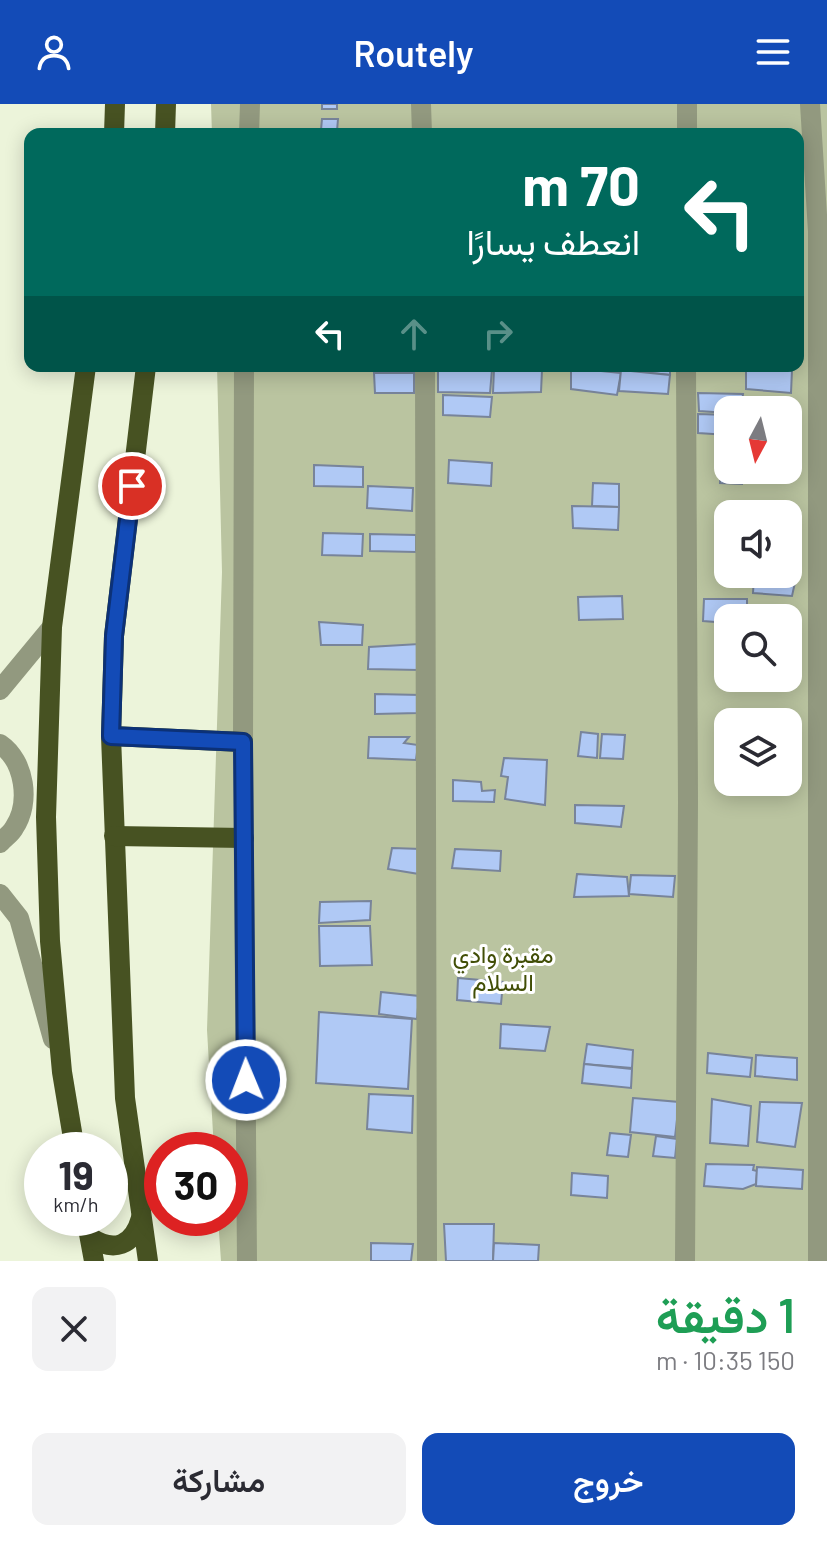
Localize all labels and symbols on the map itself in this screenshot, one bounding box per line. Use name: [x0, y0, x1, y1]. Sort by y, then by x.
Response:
north arrow: [714, 396, 802, 484]
pin: [98, 452, 166, 520]
park label: مقبرة وادي السلام: [452, 939, 554, 999]
position arrow: [204, 1038, 288, 1122]
speed limit sign: 30: [144, 1132, 248, 1236]

